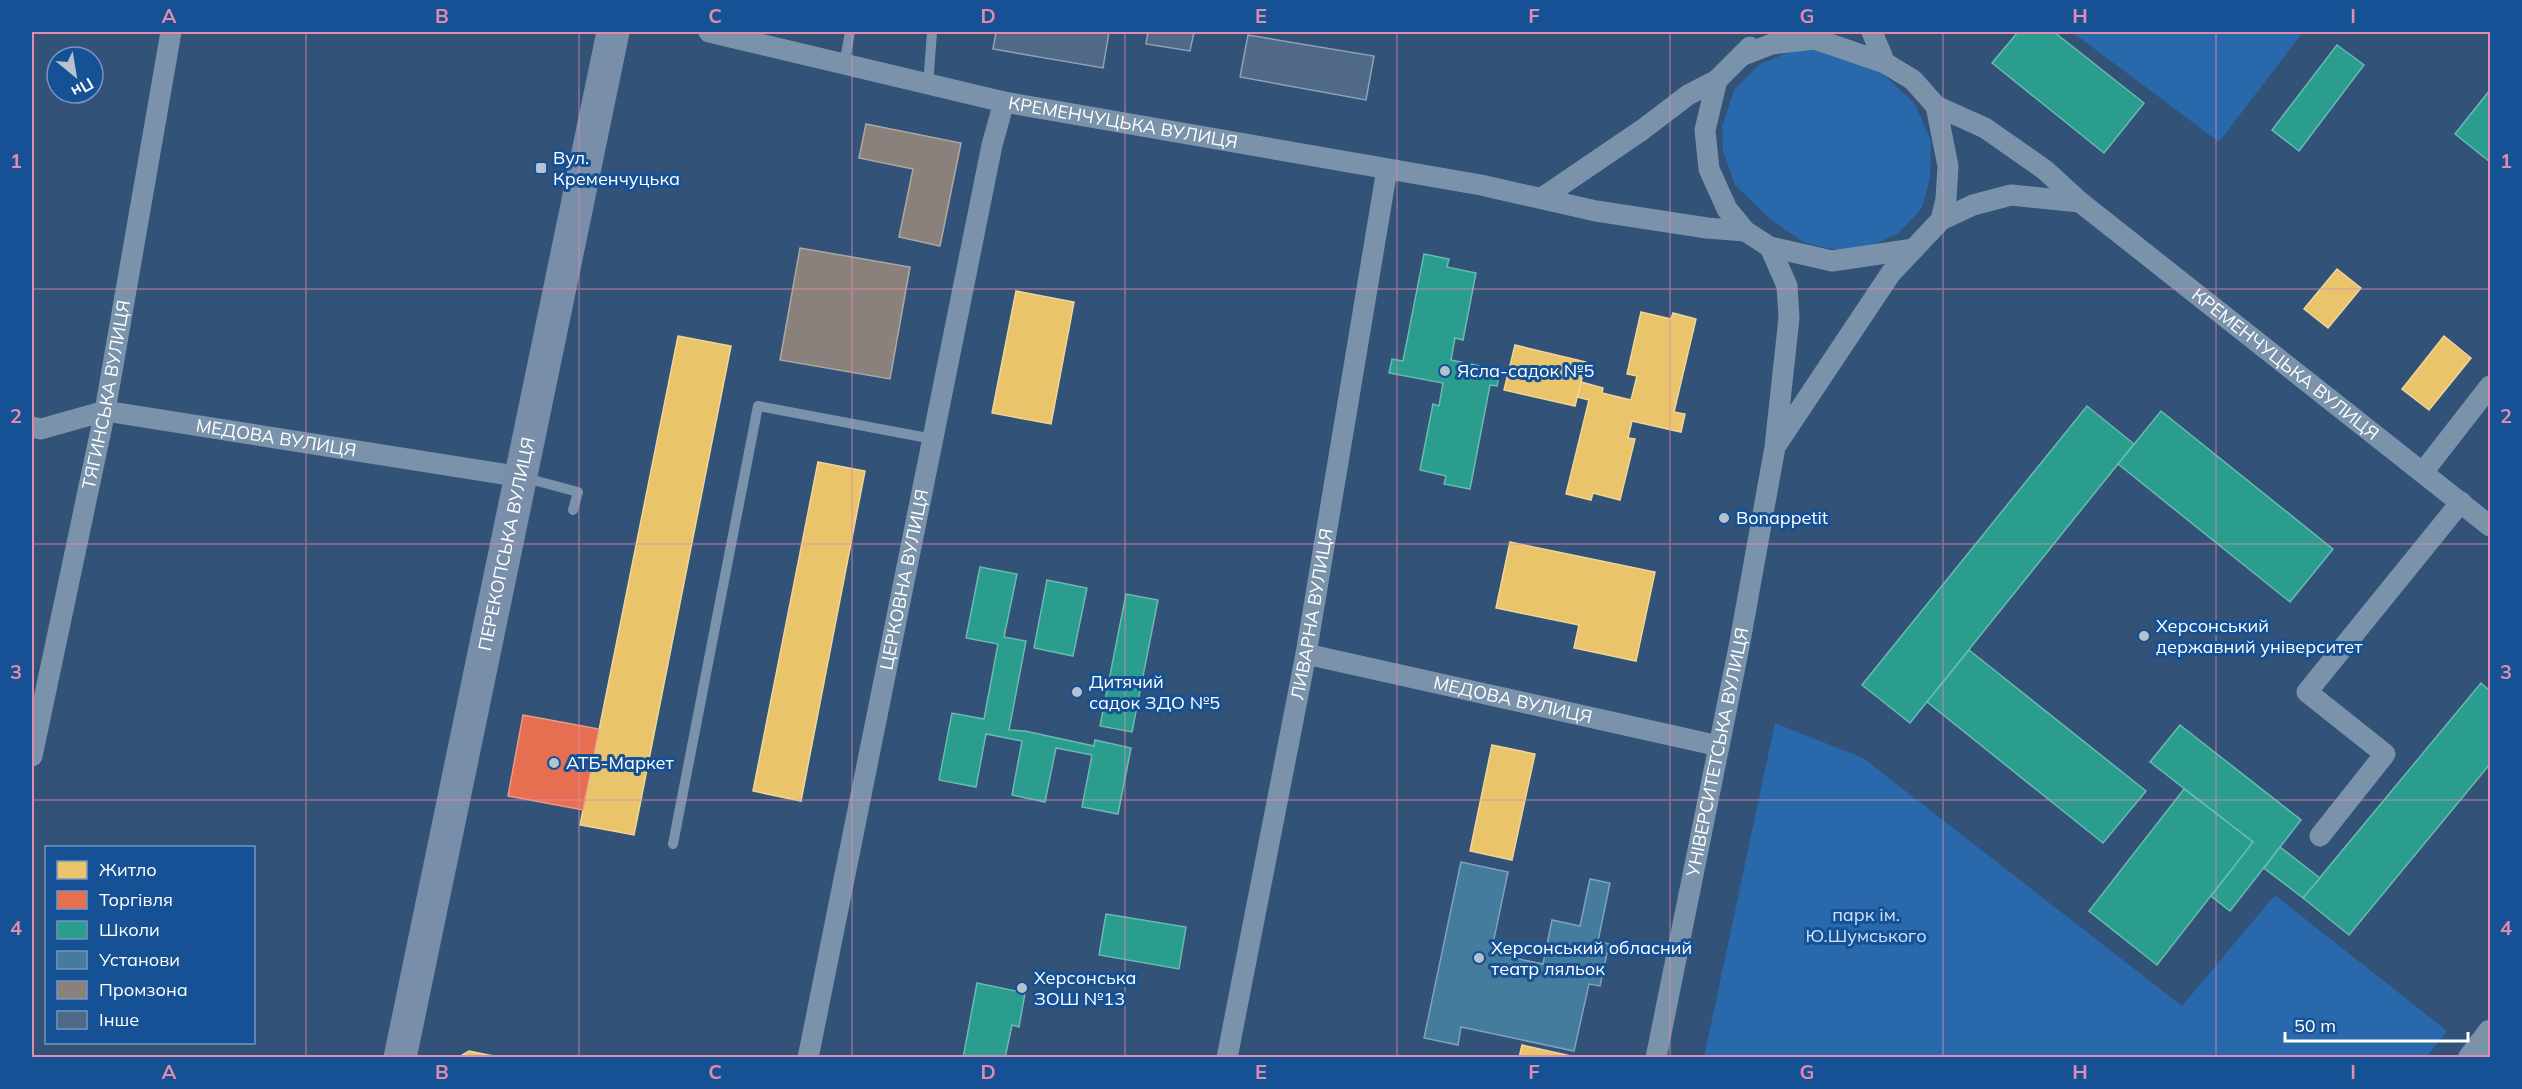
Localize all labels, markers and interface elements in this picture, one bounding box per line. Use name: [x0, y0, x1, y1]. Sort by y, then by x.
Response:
text: A: [162, 3, 177, 28]
text: B: [435, 3, 449, 28]
text: C: [708, 3, 722, 28]
text: D: [980, 3, 996, 28]
text: E: [1255, 3, 1267, 28]
text: F: [1528, 3, 1540, 28]
text: G: [1800, 3, 1814, 28]
text: H: [2072, 3, 2088, 28]
text: I: [2350, 3, 2356, 28]
north arrow: [45, 45, 105, 105]
text: Пн: [68, 74, 97, 102]
street label: КРЕМЕНЧУЦЬКА ВУЛИЦЯ: [1007, 91, 1239, 153]
place label: Вул. Кременчуцька: [553, 146, 680, 190]
text: 1: [10, 148, 22, 173]
text: 1: [2500, 148, 2512, 173]
marker: Вул. Кременчуцька: [534, 161, 548, 175]
street label: КРЕМЕНЧУЦЬКА ВУЛИЦЯ: [2187, 283, 2384, 445]
street label: ТЯГИНСЬКА ВУЛИЦЯ: [77, 298, 135, 491]
place label: Ясла-садок №5: [1457, 359, 1594, 382]
marker: Ясла-садок №5: [1438, 364, 1452, 378]
text: 2: [10, 403, 22, 428]
text: 2: [2500, 403, 2512, 428]
street label: МЕДОВА ВУЛИЦЯ: [194, 414, 358, 462]
street label: ПЕРЕКОПСЬКА ВУЛИЦЯ: [473, 435, 540, 653]
street label: ЦЕРКОВНА ВУЛИЦЯ: [874, 487, 933, 672]
place label: Bonappetit: [1736, 506, 1828, 529]
marker: Bonappetit: [1717, 511, 1731, 525]
street label: ЛИВАРНА ВУЛИЦЯ: [1285, 527, 1338, 702]
place label: Херсонський державний університет: [2156, 614, 2363, 658]
street label: УНІВЕРСИТЕТСЬКА ВУЛИЦЯ: [1681, 626, 1753, 880]
marker: Херсонський державний університет: [2137, 629, 2151, 643]
text: 3: [10, 659, 22, 684]
text: 3: [2500, 659, 2512, 684]
place label: Дитячий садок ЗДО №5: [1089, 670, 1220, 714]
street label: МЕДОВА ВУЛИЦЯ: [1431, 671, 1595, 728]
marker: Дитячий садок ЗДО №5: [1070, 685, 1084, 699]
place label: АТБ-Маркет: [566, 751, 675, 774]
marker: АТБ-Маркет: [547, 756, 561, 770]
legend: [45, 846, 255, 1044]
text: Житло: [99, 858, 157, 881]
text: Торгівля: [99, 888, 173, 911]
park label: парк ім. Ю.Шумського: [1805, 903, 1927, 947]
text: 4: [10, 915, 22, 940]
text: 4: [2500, 915, 2512, 940]
text: Школи: [99, 918, 160, 941]
place label: Херсонський обласний театр ляльок: [1491, 936, 1692, 980]
text: Установи: [98, 948, 180, 971]
marker: Херсонський обласний театр ляльок: [1472, 951, 1486, 965]
place label: Херсонська ЗОШ №13: [1034, 966, 1137, 1010]
text: Промзона: [99, 978, 188, 1001]
marker: Херсонська ЗОШ №13: [1015, 981, 1029, 995]
scale bar: [2285, 1005, 2468, 1043]
text: Інше: [99, 1008, 139, 1031]
text: 50 m: [2294, 1014, 2336, 1037]
text: A: [162, 1059, 177, 1084]
text: B: [435, 1059, 449, 1084]
text: C: [708, 1059, 722, 1084]
text: D: [980, 1059, 996, 1084]
text: E: [1255, 1059, 1267, 1084]
text: F: [1528, 1059, 1540, 1084]
text: G: [1800, 1059, 1814, 1084]
text: H: [2072, 1059, 2088, 1084]
text: I: [2350, 1059, 2356, 1084]

